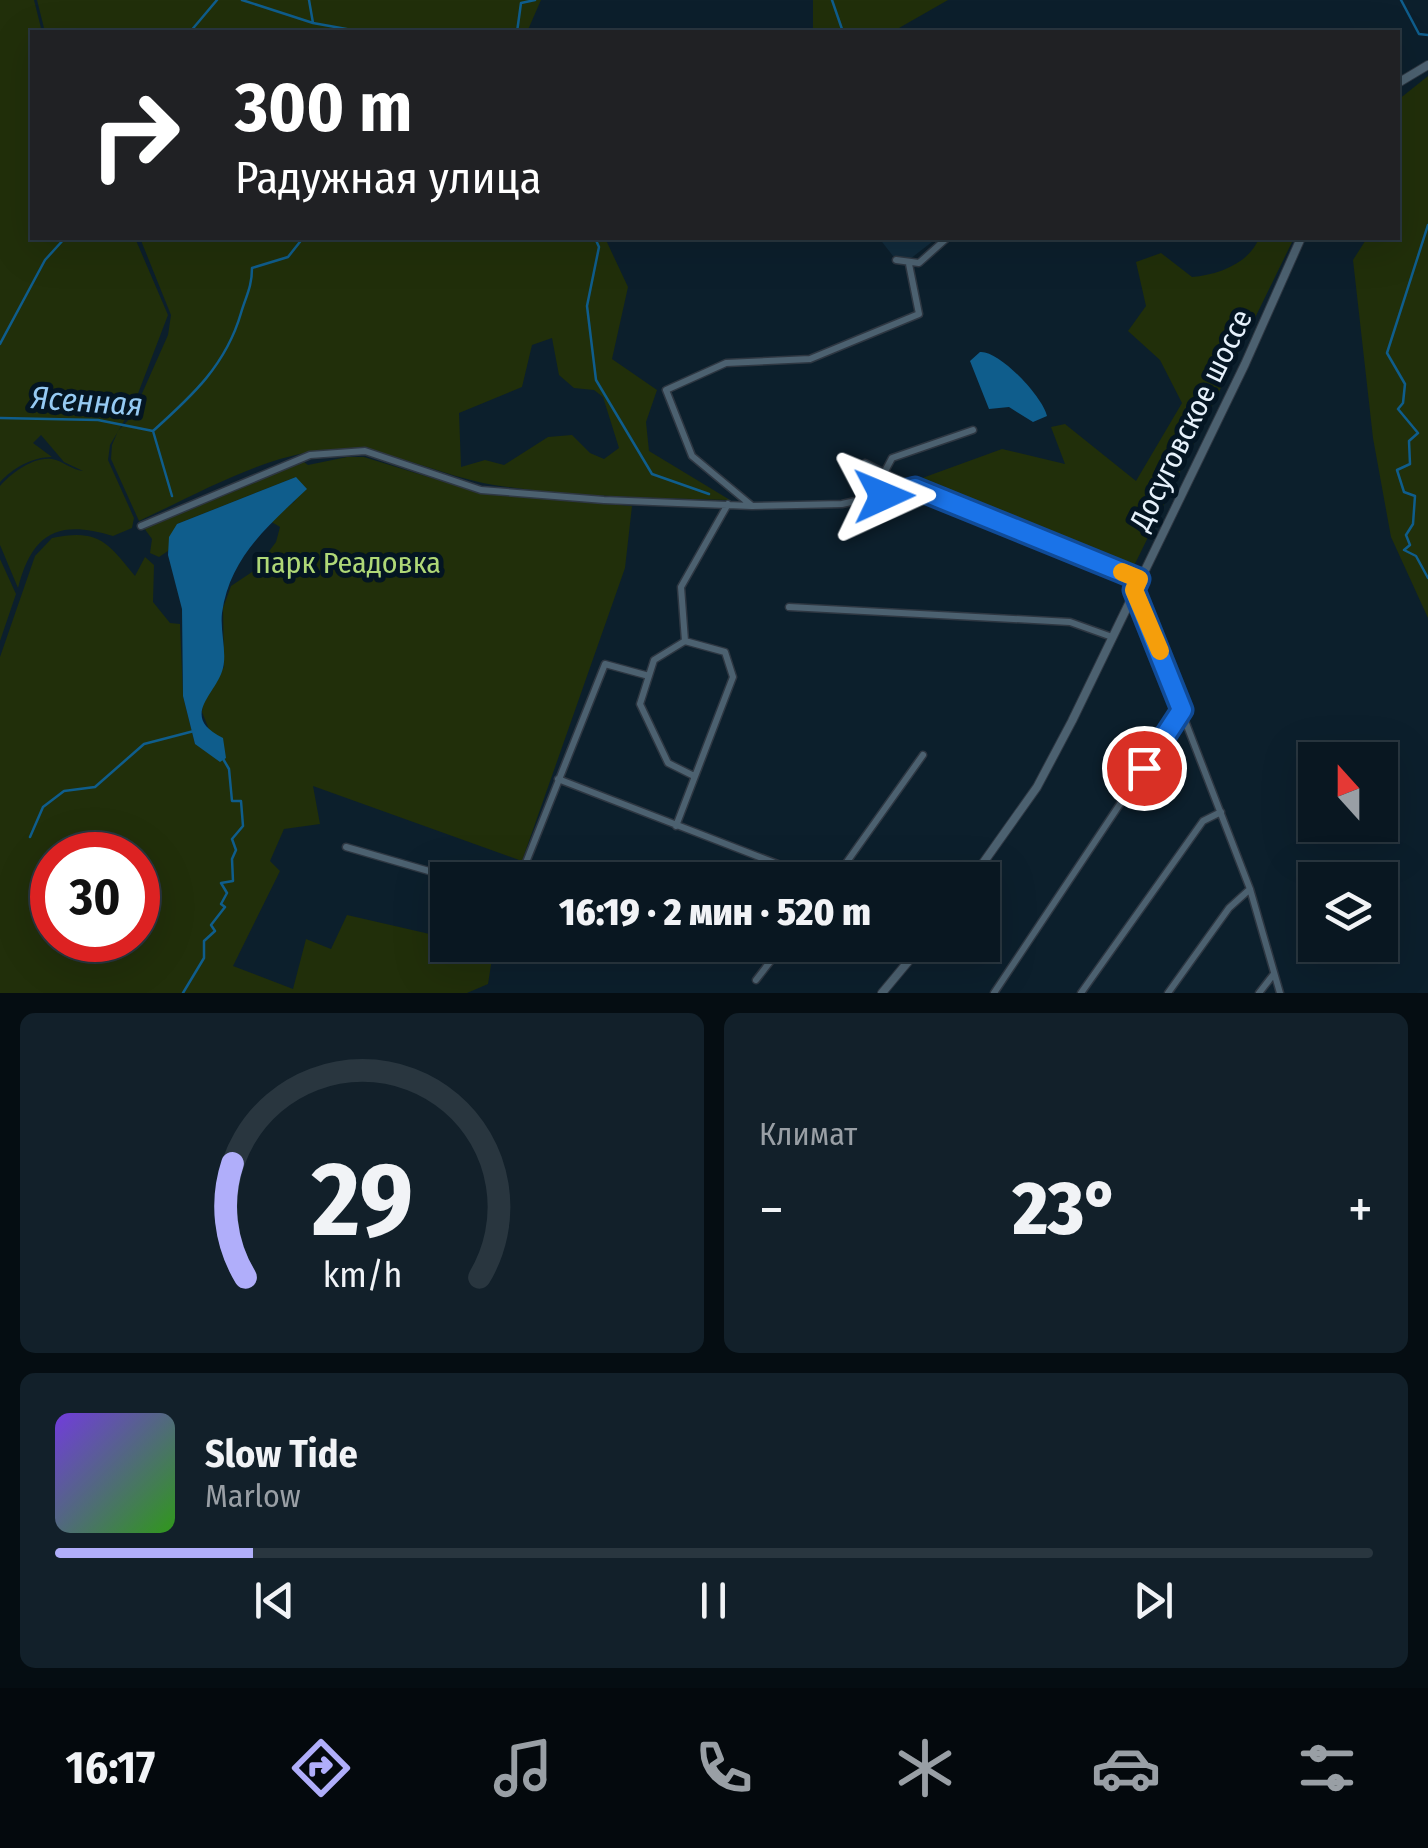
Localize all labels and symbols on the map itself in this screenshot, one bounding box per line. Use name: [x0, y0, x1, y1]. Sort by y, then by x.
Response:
street label: Досуговское шоссе: [1122, 304, 1260, 537]
water label: Ясенная: [29, 378, 144, 424]
position arrow: [832, 444, 936, 548]
park label: парк Реадовка: [255, 545, 441, 581]
pin: [1102, 726, 1187, 811]
north arrow: [1298, 742, 1398, 842]
speed limit sign: 30: [30, 832, 160, 962]

